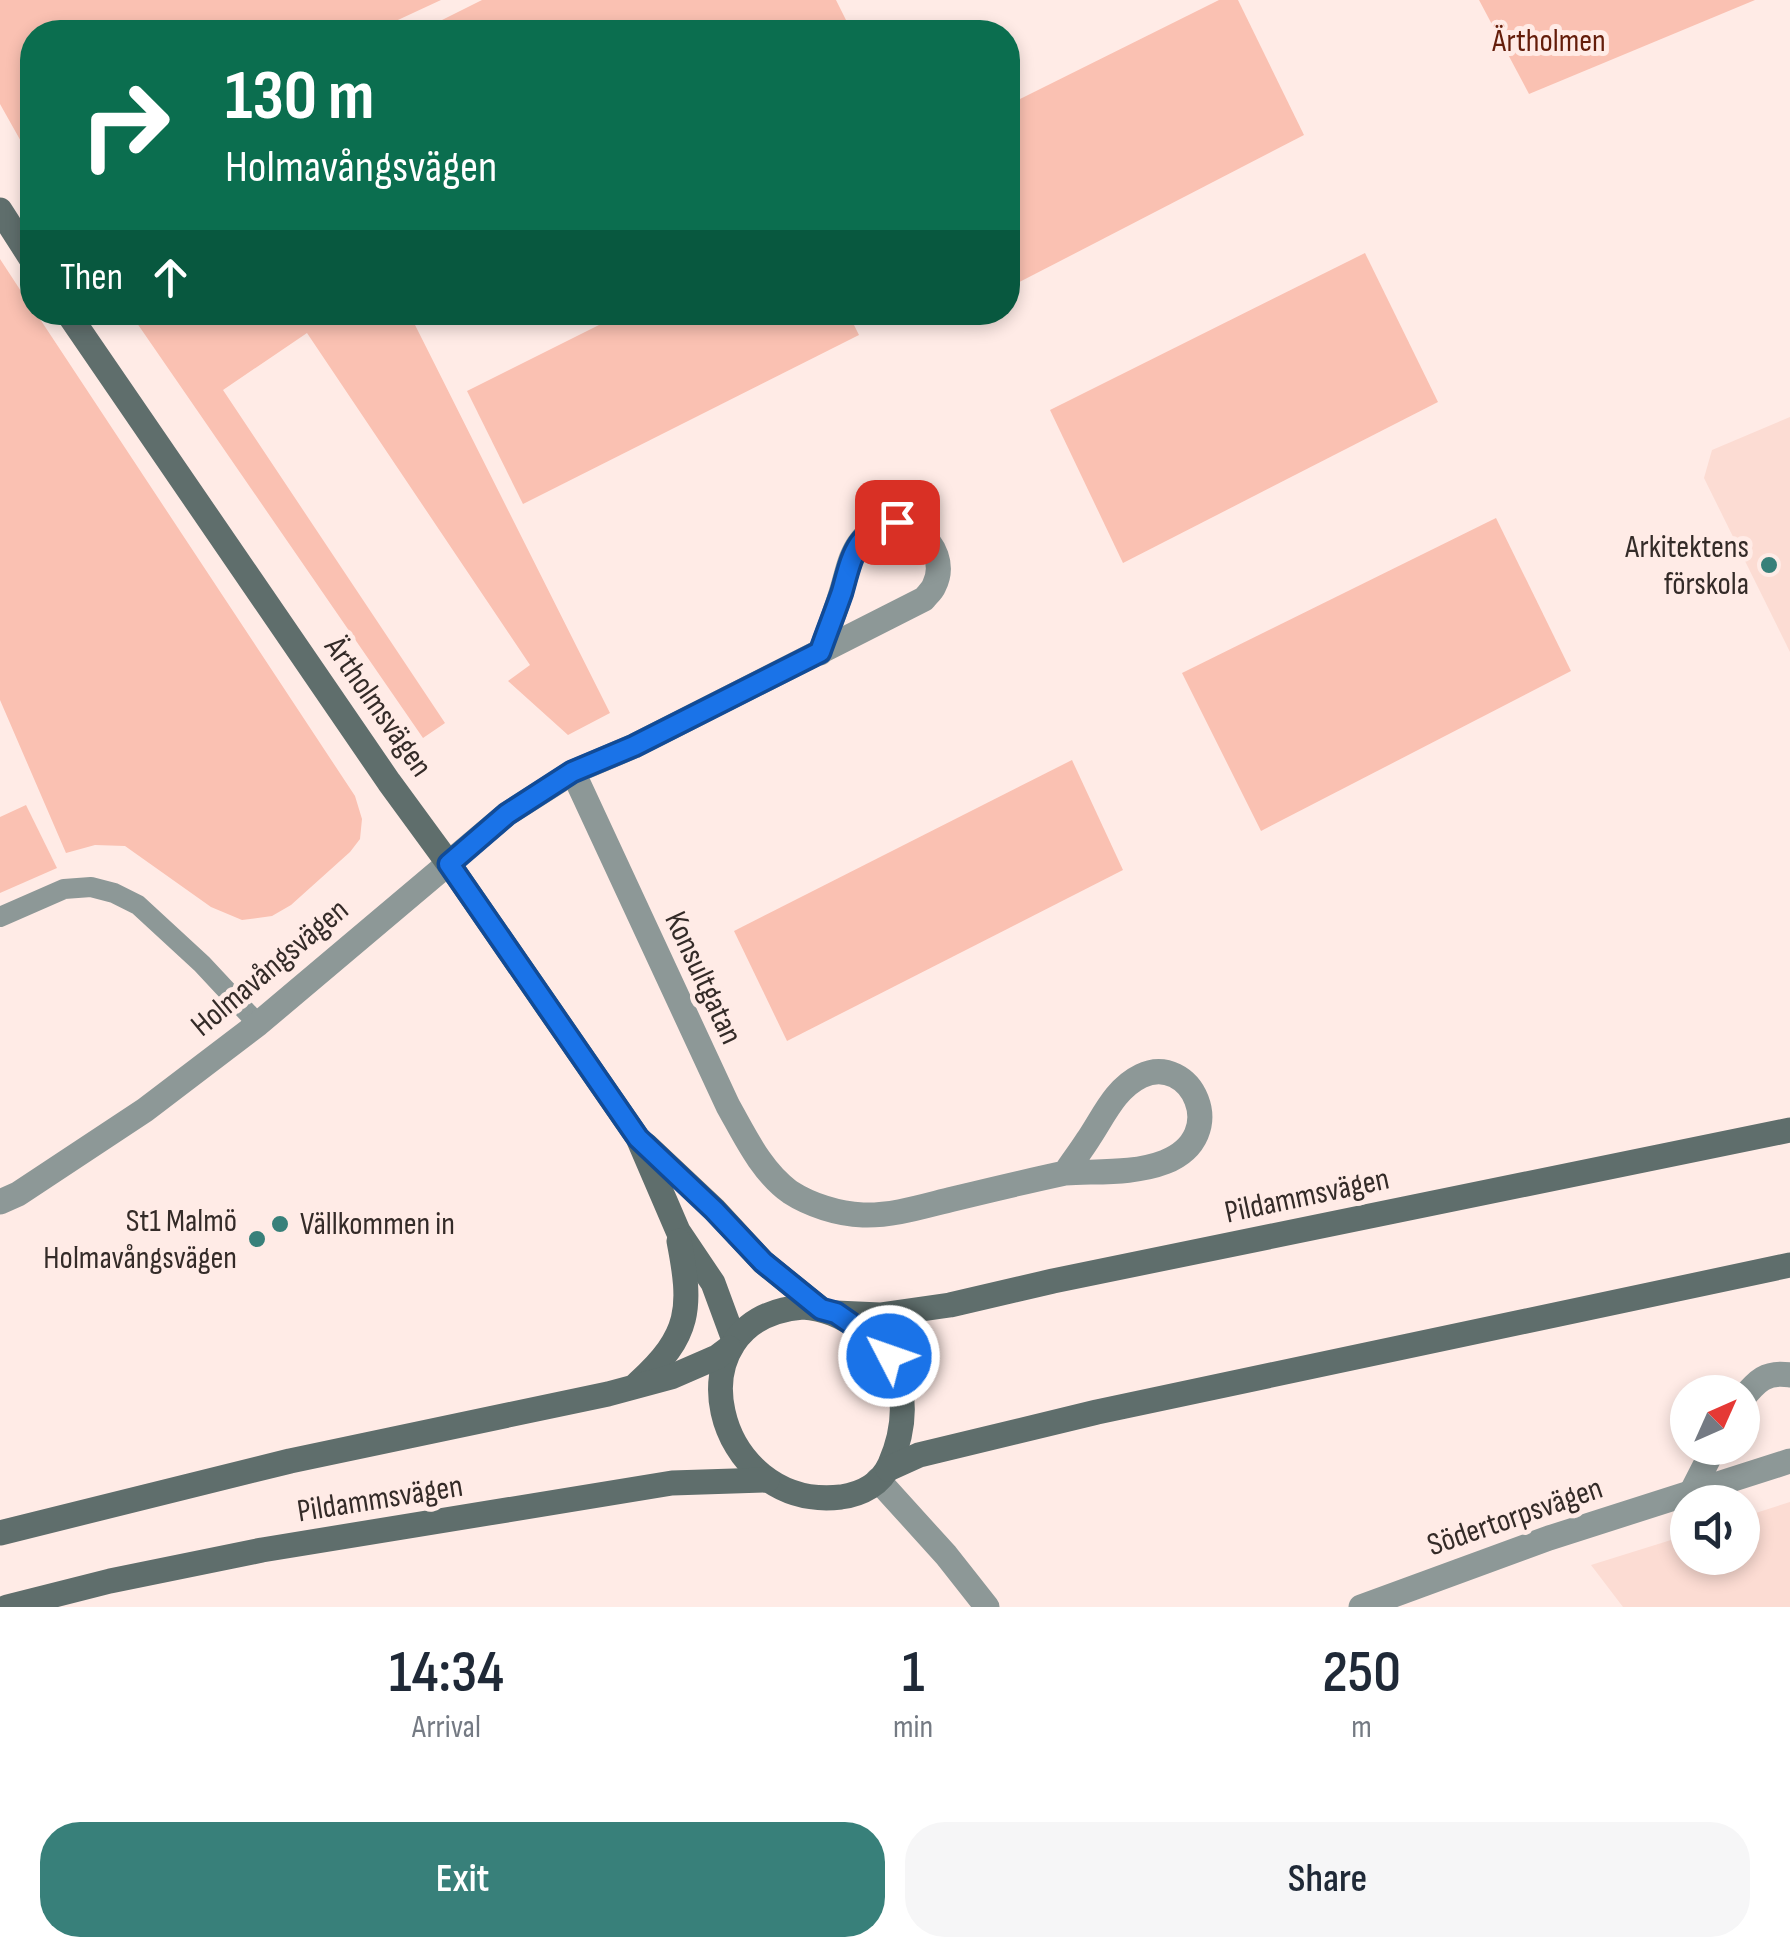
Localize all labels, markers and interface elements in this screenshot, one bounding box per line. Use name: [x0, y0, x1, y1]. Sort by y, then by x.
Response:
park label: Ärtholmen: [1491, 22, 1606, 61]
text: 130 m: [225, 55, 374, 139]
icon: right: [60, 60, 190, 190]
text: Holmavångsvägen: [225, 140, 497, 195]
icon: ahead: [143, 250, 198, 305]
text: Then: [60, 255, 123, 300]
pin: [855, 480, 940, 565]
icon: arrive: [870, 495, 925, 550]
place label: Arkitektens förskola: [1624, 528, 1749, 604]
marker: Arkitektens förskola: [1758, 554, 1780, 576]
street label: Ärtholmsvägen: [315, 629, 440, 785]
street label: Holmavångsvägen: [183, 891, 357, 1045]
street label: Konsultgatan: [655, 906, 751, 1050]
street label: Pildammsvägen: [1221, 1160, 1393, 1232]
place label: St1 Malmö Holmavångsvägen: [43, 1202, 237, 1278]
place label: Vällkommen in: [300, 1205, 455, 1244]
marker: Vällkommen in: [269, 1213, 291, 1235]
marker: St1 Malmö Holmavångsvägen: [246, 1228, 268, 1250]
position arrow: [837, 1304, 941, 1408]
north arrow: [1670, 1375, 1760, 1465]
map controls: [1670, 1375, 1760, 1575]
street label: Pildammsvägen: [294, 1467, 466, 1531]
street label: Södertorpsvägen: [1422, 1469, 1608, 1565]
button: sound: [1670, 1485, 1760, 1575]
text: 14:34: [389, 1637, 504, 1709]
text: 1: [902, 1637, 924, 1709]
text: 250: [1322, 1637, 1401, 1709]
text: Arrival: [412, 1708, 481, 1747]
text: min: [893, 1708, 933, 1747]
text: m: [1351, 1708, 1372, 1747]
button: Exit: [40, 1822, 885, 1937]
button: Share: [905, 1822, 1750, 1937]

